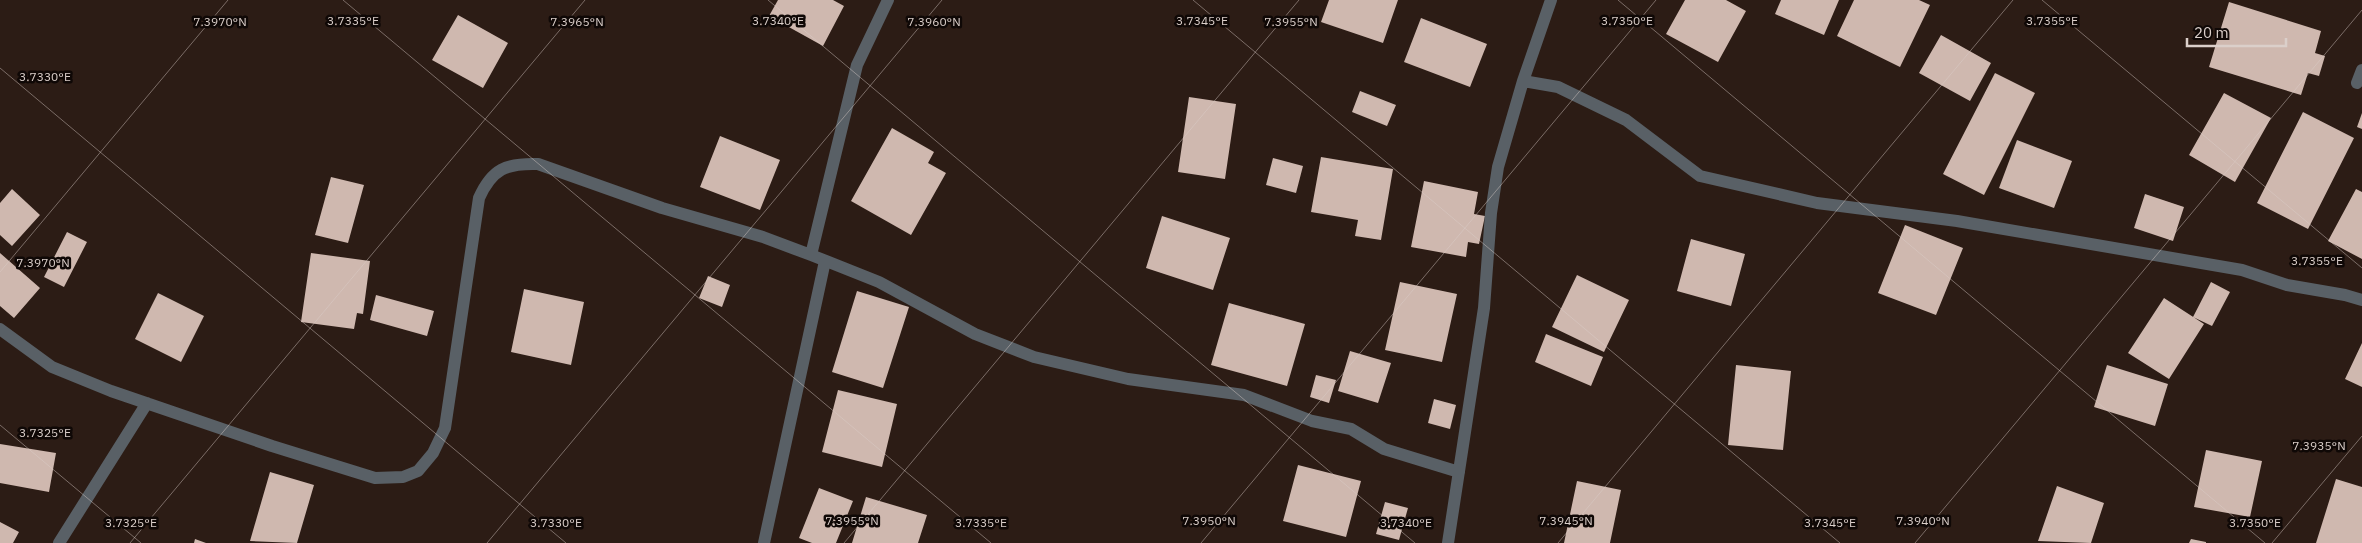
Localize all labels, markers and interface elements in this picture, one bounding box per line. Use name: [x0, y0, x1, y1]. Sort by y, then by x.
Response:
text: 3.7335°E: [327, 13, 379, 28]
text: 3.7340°E: [752, 13, 804, 28]
text: 3.7345°E: [1176, 13, 1228, 28]
text: 3.7350°E: [1601, 13, 1653, 28]
text: 3.7355°E: [2026, 13, 2078, 28]
text: 7.3970°N: [193, 14, 247, 29]
text: 7.3965°N: [550, 14, 604, 29]
text: 7.3960°N: [907, 14, 961, 29]
text: 7.3955°N: [1264, 14, 1318, 29]
scale bar: [2187, 15, 2286, 47]
text: 20 m: [2194, 23, 2229, 42]
text: 3.7330°E: [19, 69, 71, 84]
text: 3.7355°E: [2291, 253, 2343, 268]
text: 7.3970°N: [16, 255, 70, 270]
text: 3.7325°E: [19, 425, 71, 440]
text: 7.3935°N: [2292, 438, 2346, 453]
text: 7.3955°N: [825, 513, 879, 528]
text: 7.3950°N: [1182, 513, 1236, 528]
text: 7.3945°N: [1539, 513, 1593, 528]
text: 7.3940°N: [1896, 513, 1950, 528]
text: 3.7325°E: [105, 515, 157, 530]
text: 3.7330°E: [530, 515, 582, 530]
text: 3.7335°E: [955, 515, 1007, 530]
text: 3.7340°E: [1380, 515, 1432, 530]
text: 3.7345°E: [1804, 515, 1856, 530]
text: 3.7350°E: [2229, 515, 2281, 530]

